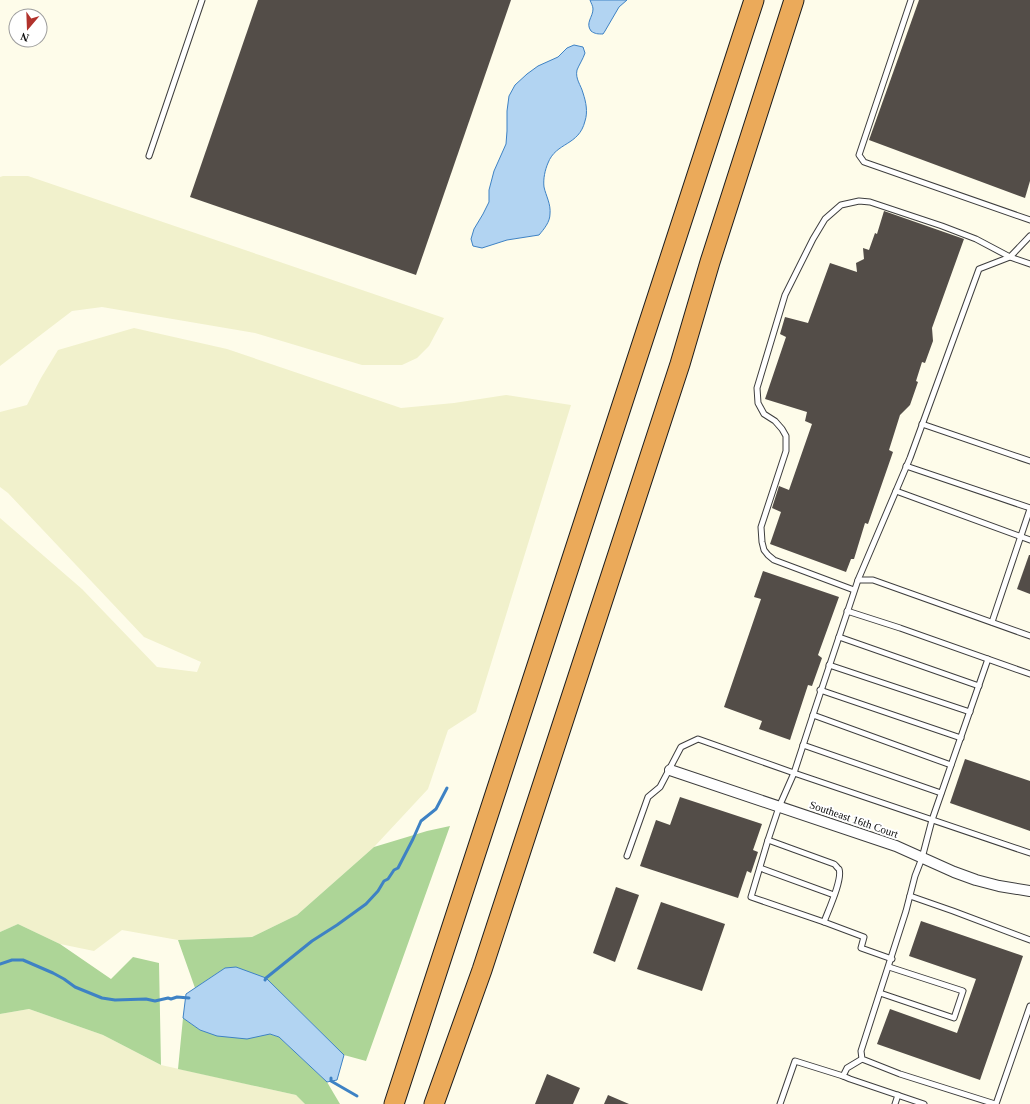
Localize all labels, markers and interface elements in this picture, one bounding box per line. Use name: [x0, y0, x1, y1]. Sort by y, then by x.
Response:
north arrow: [8, 8, 48, 48]
text: N: [19, 30, 30, 44]
street label: Southeast 16th Court: [808, 798, 900, 840]

